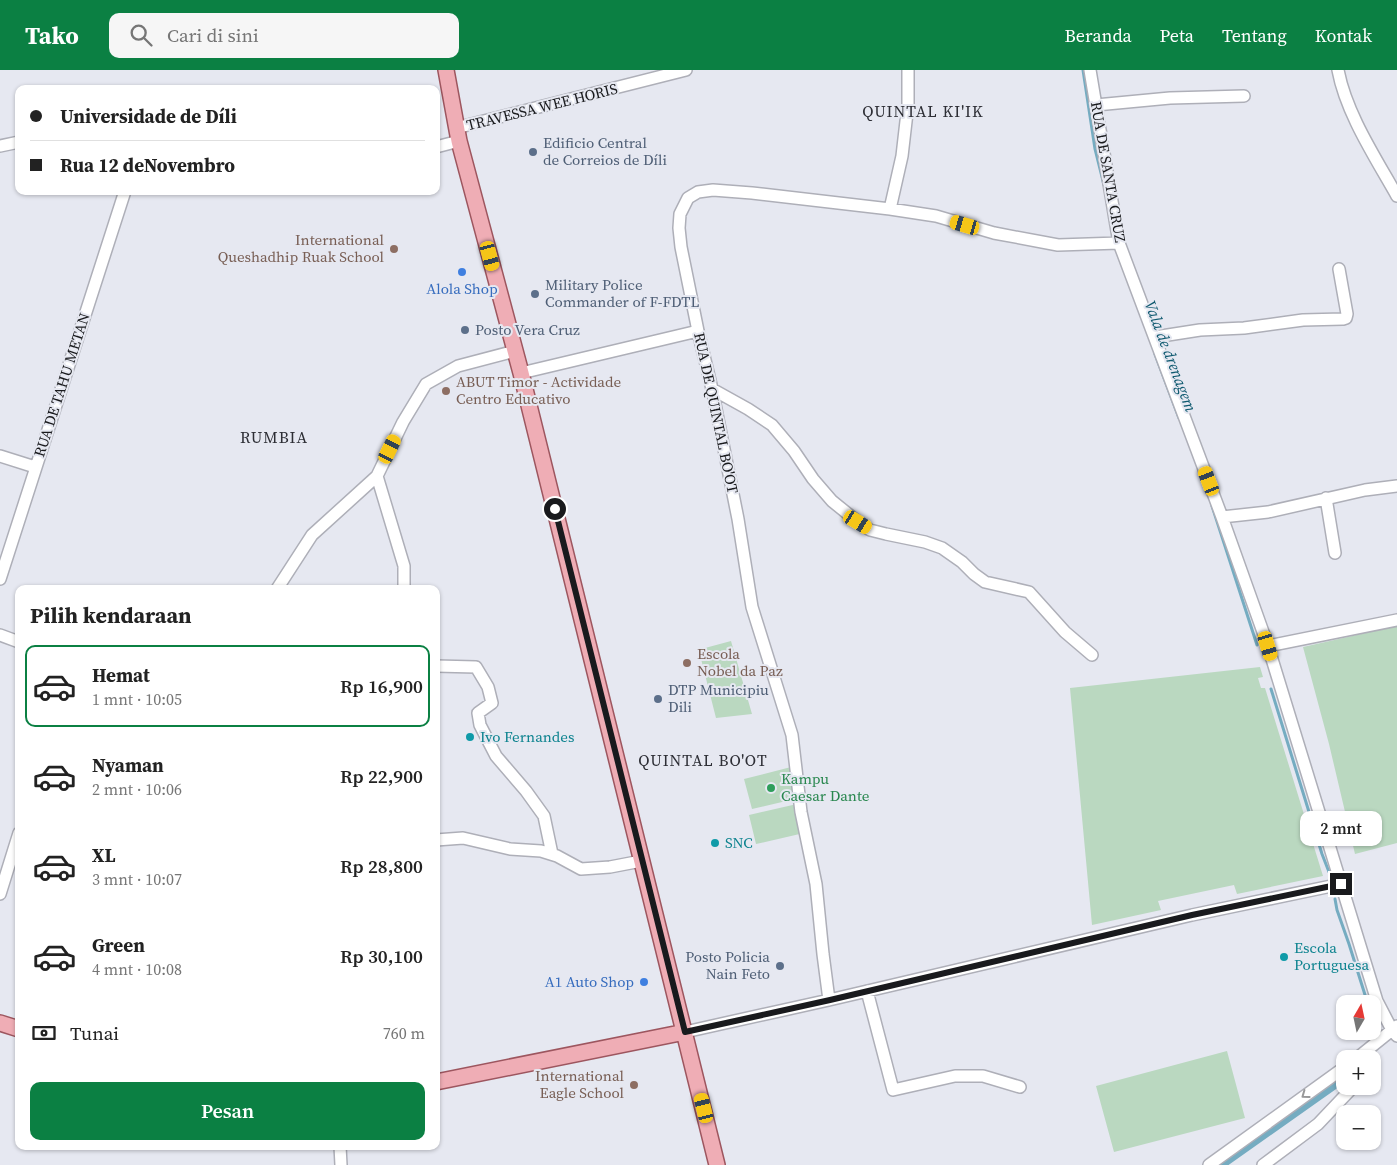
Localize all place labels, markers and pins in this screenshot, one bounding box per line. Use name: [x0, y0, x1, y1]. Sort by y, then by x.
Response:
place label: Edificio Central de Correios de Díli: [543, 132, 667, 170]
marker: Edificio Central de Correios de Díli: [527, 146, 539, 158]
place label: International Queshadhip Ruak School: [218, 229, 385, 267]
marker: International Queshadhip Ruak School: [388, 243, 400, 255]
marker: Alola Shop: [456, 266, 468, 278]
place label: Military Police Commander of F-FDTL: [545, 274, 699, 312]
place label: Alola Shop: [426, 278, 498, 299]
marker: Military Police Commander of F-FDTL: [529, 288, 541, 300]
place label: Posto Vera Cruz: [475, 319, 580, 340]
marker: Posto Vera Cruz: [459, 324, 471, 336]
place label: ABUT Timor - Actividade Centro Educativo: [456, 371, 621, 409]
marker: ABUT Timor - Actividade Centro Educativo: [440, 385, 452, 397]
place label: Escola Nobel da Paz: [697, 643, 783, 681]
marker: Escola Nobel da Paz: [681, 657, 693, 669]
place label: DTP Municipiu Dili: [668, 679, 769, 717]
marker: DTP Municipiu Dili: [652, 693, 664, 705]
place label: Ivo Fernandes: [480, 726, 574, 747]
marker: Ivo Fernandes: [464, 731, 476, 743]
place label: Kampu Caesar Dante: [781, 768, 870, 806]
marker: Kampu Caesar Dante: [765, 782, 777, 794]
place label: SNC: [725, 832, 753, 853]
marker: SNC: [709, 837, 721, 849]
place label: Escola Portuguesa: [1294, 937, 1369, 975]
place label: Posto Policia Nain Feto: [685, 946, 770, 984]
marker: Escola Portuguesa: [1278, 951, 1290, 963]
marker: Posto Policia Nain Feto: [774, 960, 786, 972]
place label: A1 Auto Shop: [545, 971, 634, 992]
marker: A1 Auto Shop: [638, 976, 650, 988]
place label: International Eagle School: [535, 1065, 625, 1103]
marker: International Eagle School: [628, 1079, 640, 1091]

